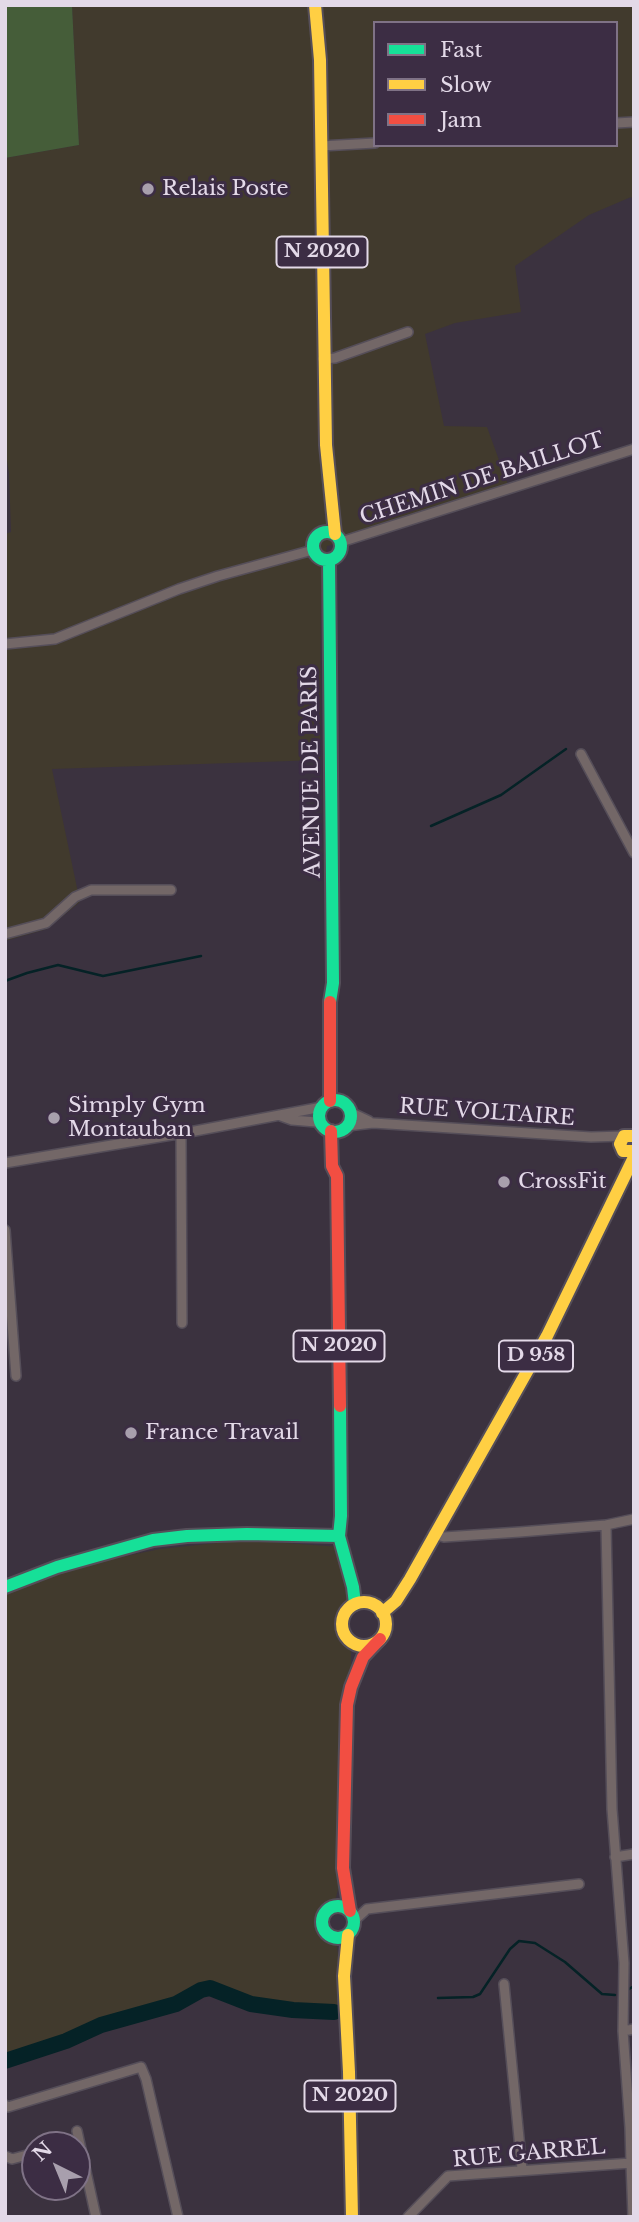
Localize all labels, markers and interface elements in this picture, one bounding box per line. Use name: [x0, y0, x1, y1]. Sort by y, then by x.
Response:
legend: [373, 21, 618, 147]
text: Fast: [440, 37, 482, 63]
text: Slow: [440, 72, 492, 98]
text: Jam: [440, 107, 482, 133]
place label: Relais Poste: [162, 176, 289, 202]
marker: Relais Poste: [140, 181, 156, 197]
road number: N 2020: [276, 236, 368, 268]
street label: CHEMIN DE BAILLOT: [357, 428, 607, 530]
street label: AVENUE DE PARIS: [298, 666, 326, 878]
place label: Simply Gym Montauban: [68, 1093, 206, 1143]
street label: RUE VOLTAIRE: [398, 1094, 576, 1132]
marker: Simply Gym Montauban: [46, 1110, 62, 1126]
place label: CrossFit: [518, 1169, 606, 1195]
marker: CrossFit: [496, 1174, 512, 1190]
road number: N 2020: [294, 1330, 384, 1362]
road number: D 958: [499, 1340, 573, 1372]
place label: France Travail: [145, 1420, 299, 1446]
marker: France Travail: [123, 1425, 139, 1441]
road number: N 2020: [304, 2080, 396, 2112]
north arrow: [21, 2131, 91, 2201]
street label: RUE GARREL: [452, 2135, 606, 2173]
text: N: [28, 2137, 57, 2166]

